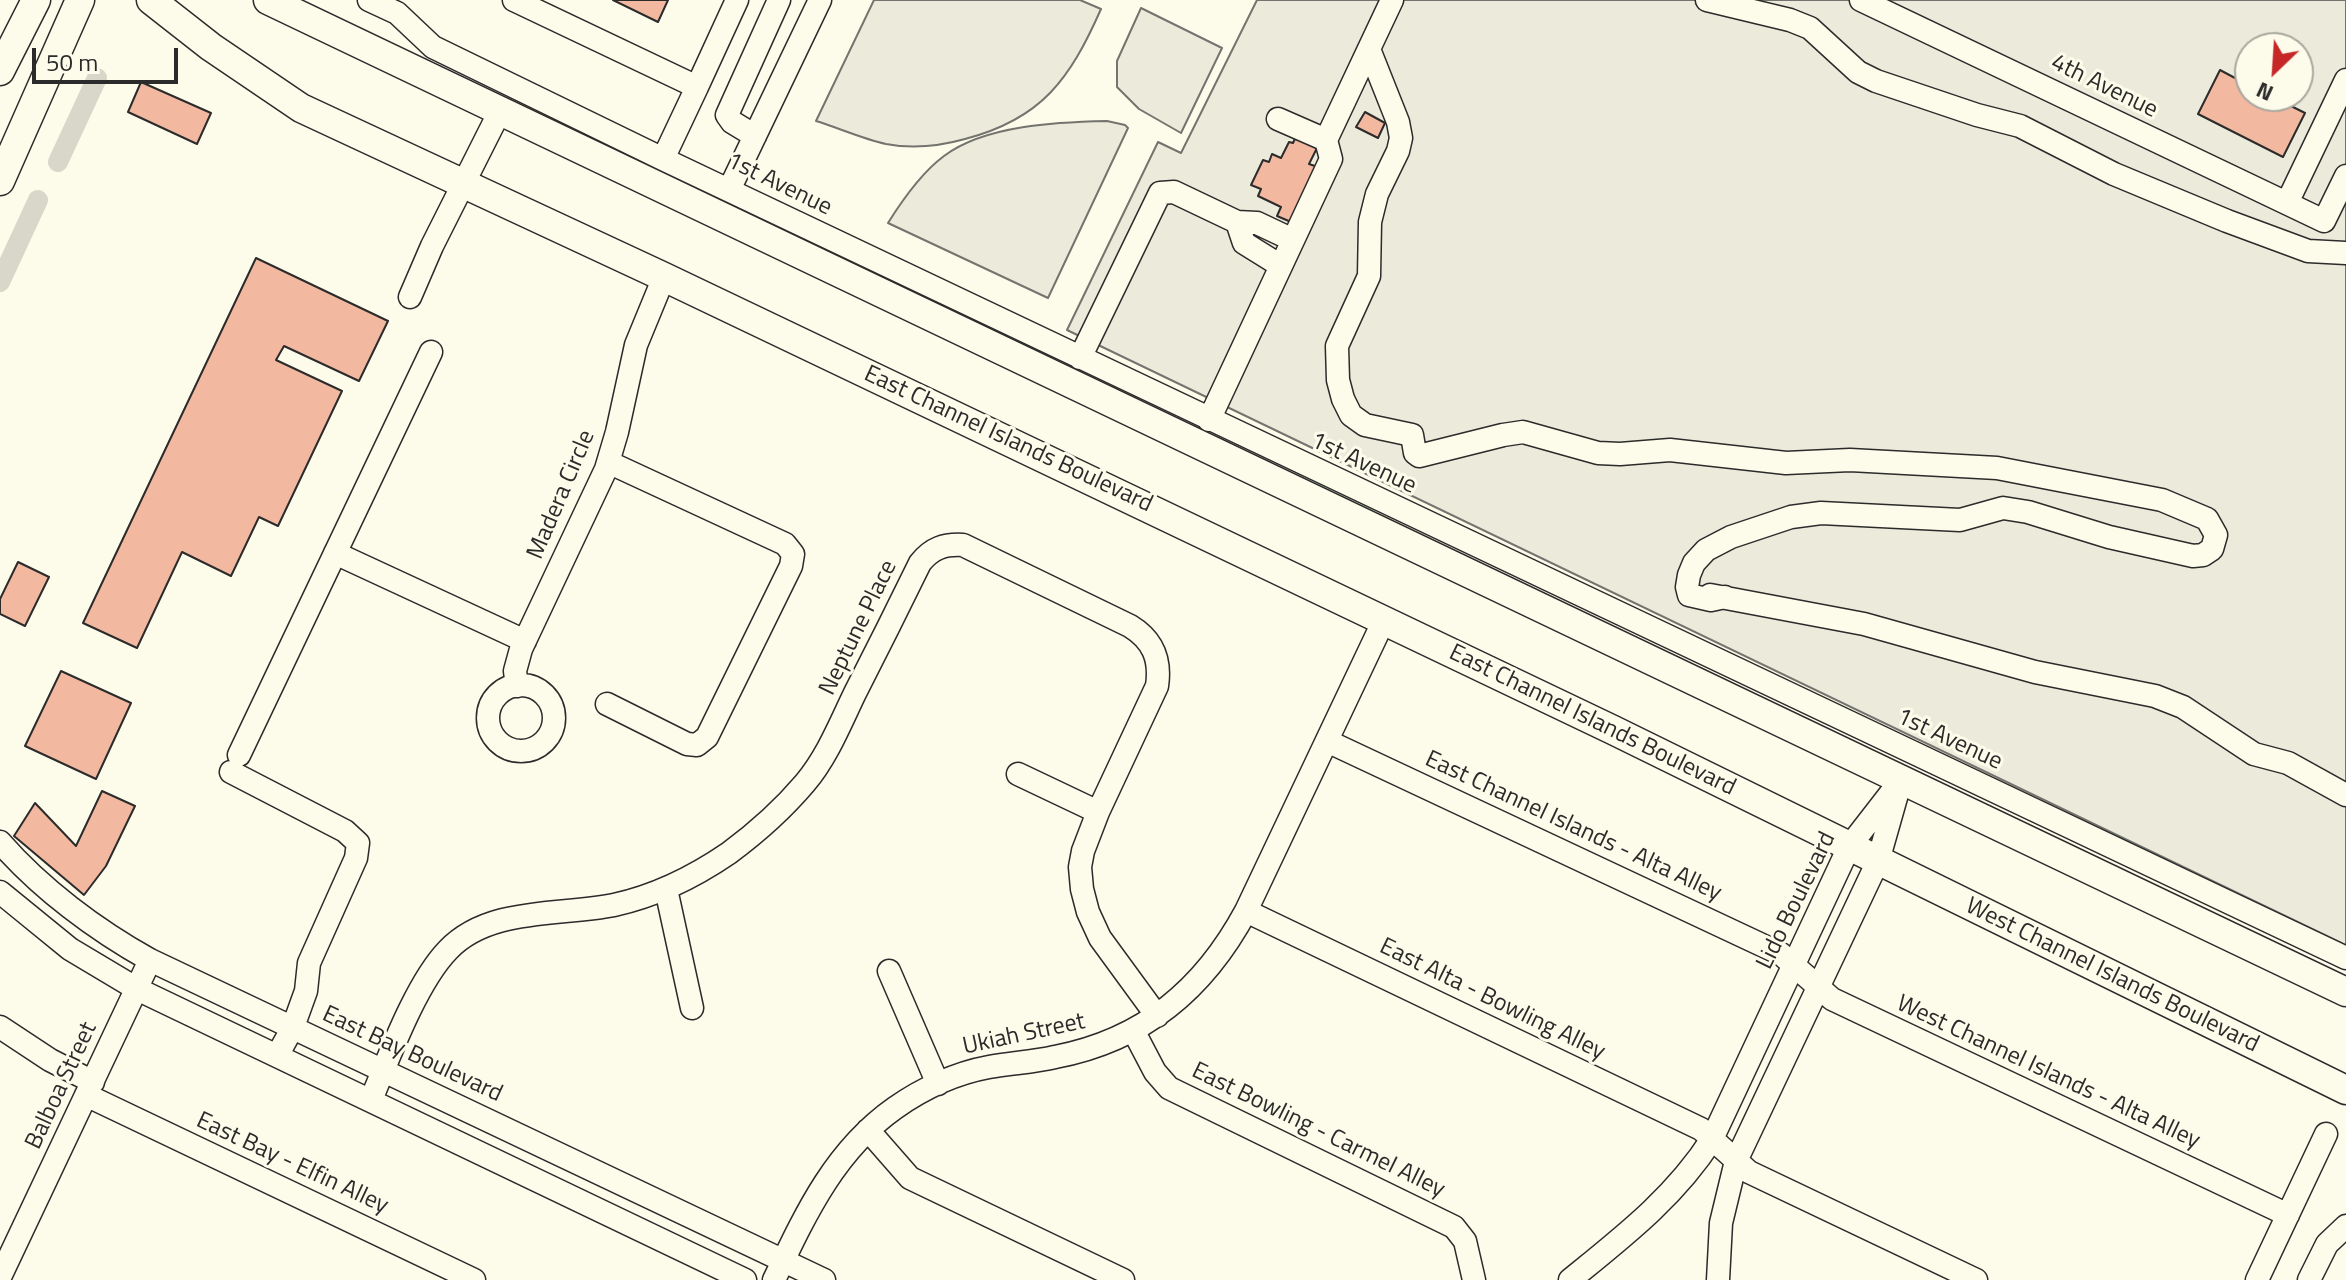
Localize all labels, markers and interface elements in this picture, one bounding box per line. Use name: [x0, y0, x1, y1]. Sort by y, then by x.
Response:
scale bar: [36, 32, 182, 82]
north arrow: [2234, 32, 2314, 112]
text: 50 m: [46, 44, 98, 80]
street label: 4th Avenue: [2046, 49, 2162, 125]
text: N: [2251, 73, 2279, 111]
street label: 1st Avenue: [722, 147, 836, 223]
street label: East Channel Islands Boulevard: [859, 360, 1157, 520]
street label: Madera Circle: [522, 426, 602, 564]
street label: 1st Avenue: [1306, 427, 1420, 501]
street label: Neptune Place: [814, 556, 904, 700]
street label: East Channel Islands Boulevard: [1444, 639, 1740, 803]
street label: 1st Avenue: [1892, 703, 2006, 777]
street label: East Channel Islands - Alta Alley: [1420, 746, 1726, 908]
street label: Lido Boulevard: [1751, 828, 1843, 974]
street label: West Channel Islands Boulevard: [1961, 892, 2263, 1060]
street label: East Alta - Bowling Alley: [1375, 933, 1609, 1067]
street label: West Channel Islands - Alta Alley: [1892, 990, 2204, 1156]
street label: East Bay Boulevard: [317, 1001, 507, 1109]
street label: Ukiah Street: [960, 1008, 1088, 1062]
street label: Balboa Street: [20, 1018, 104, 1154]
street label: East Bowling - Carmel Alley: [1187, 1057, 1449, 1205]
street label: East Bay - Elfin Alley: [191, 1107, 393, 1221]

